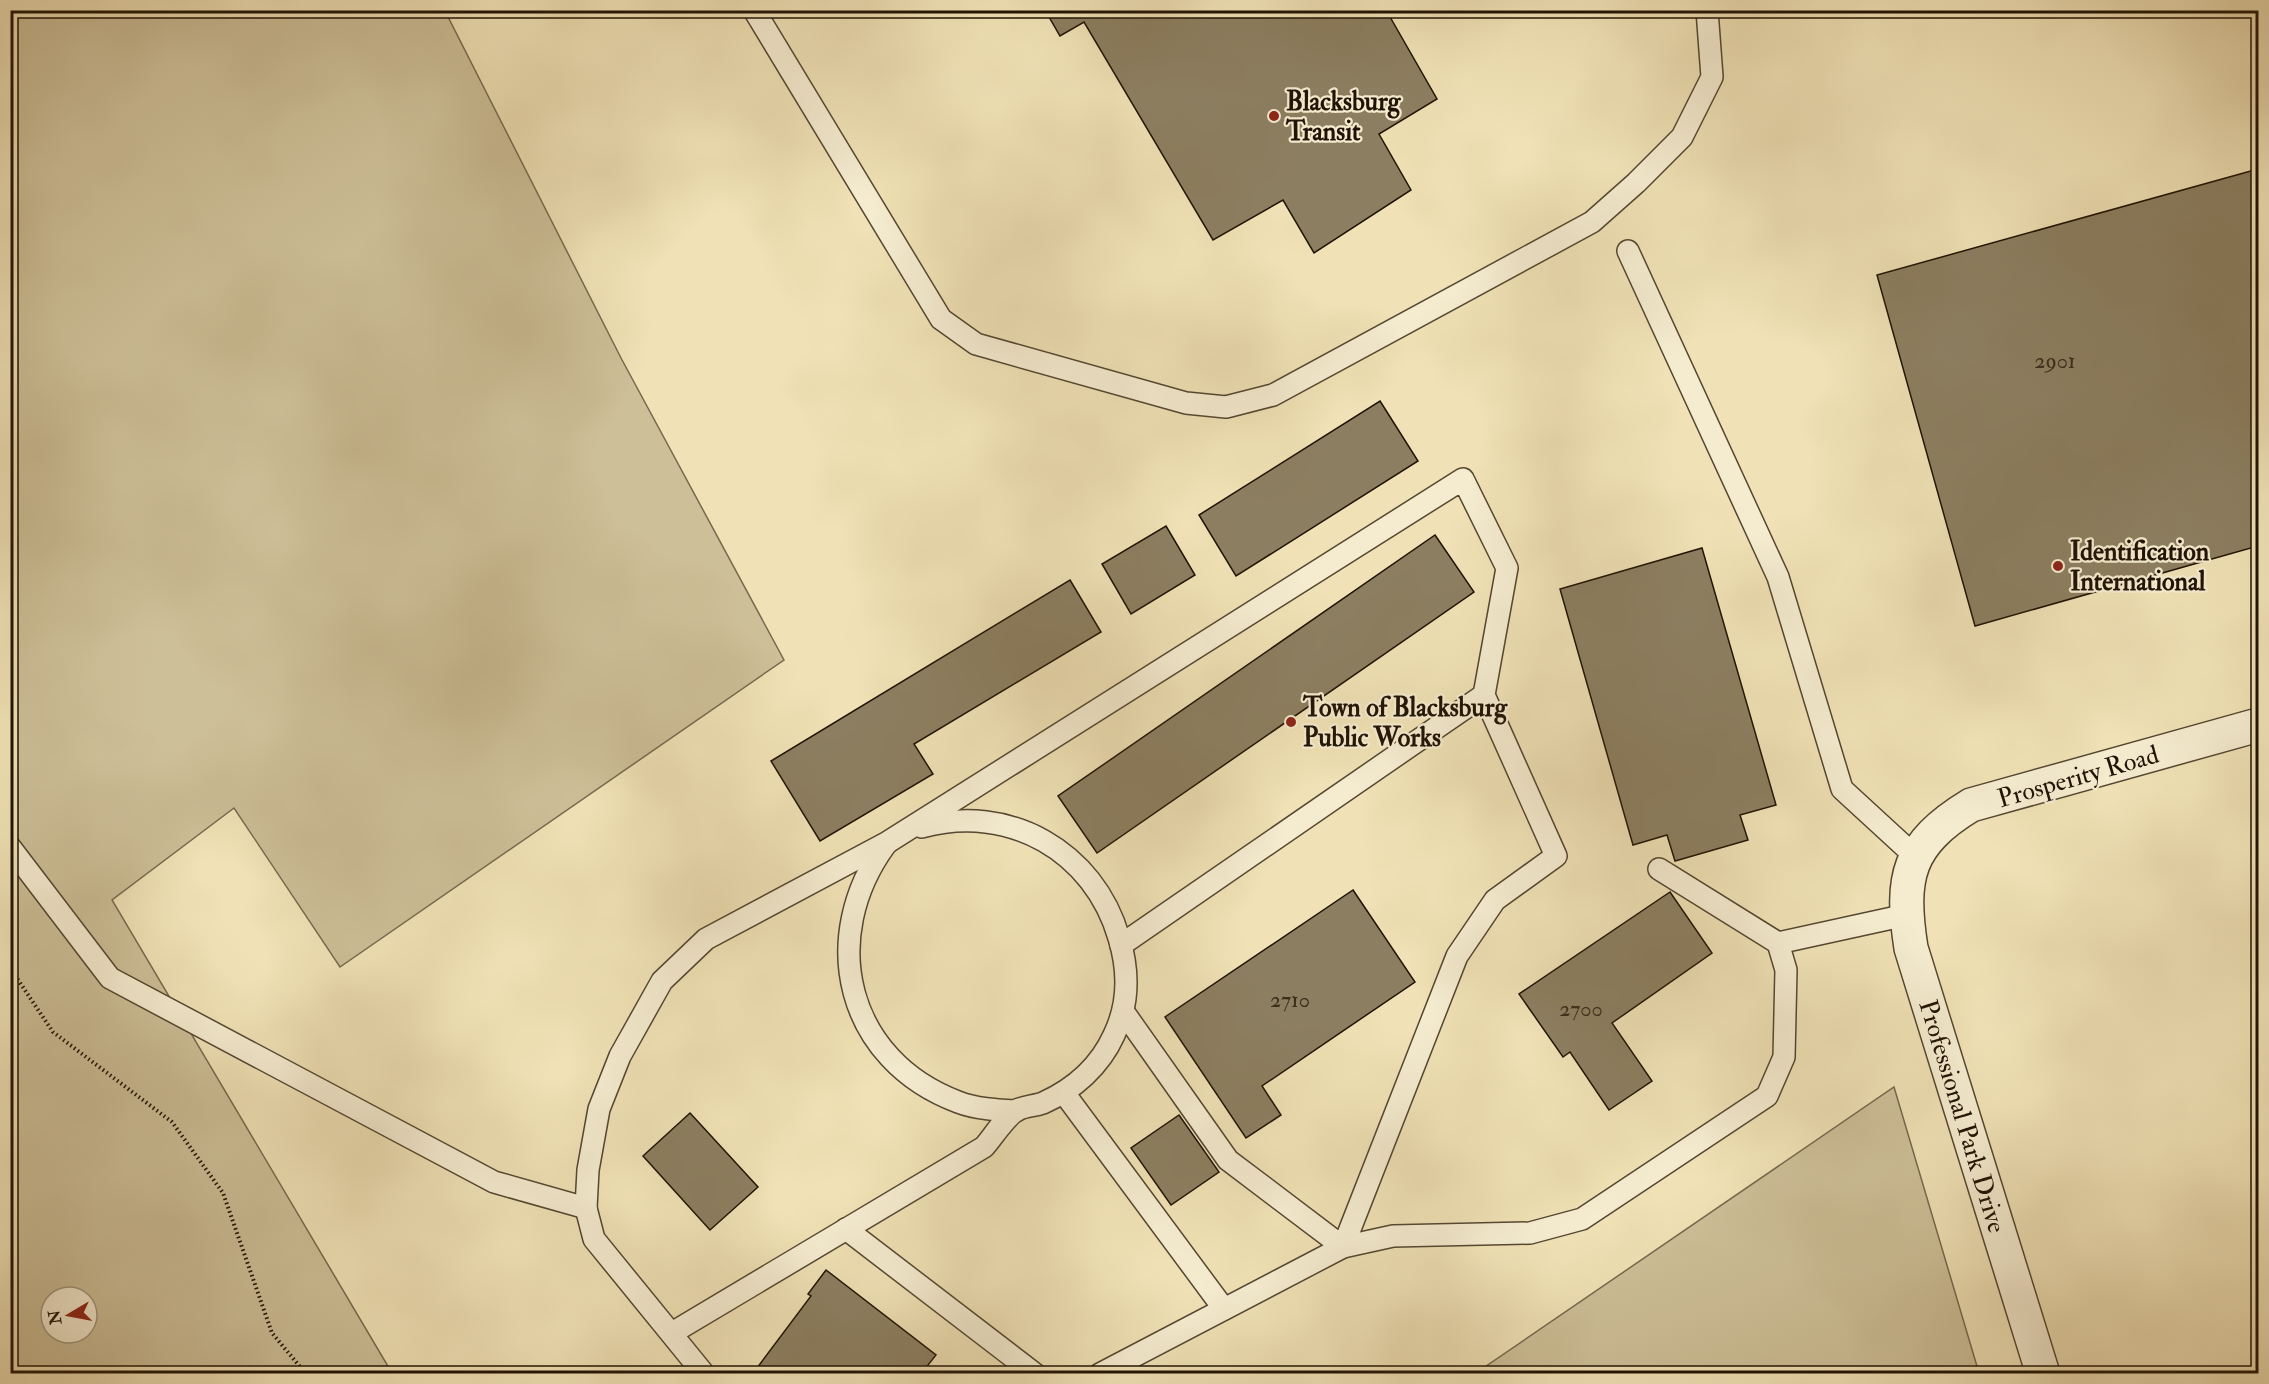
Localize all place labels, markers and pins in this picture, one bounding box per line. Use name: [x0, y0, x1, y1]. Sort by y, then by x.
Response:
place label: Blacksburg Transit: [1285, 86, 1402, 148]
marker: Blacksburg Transit: [1267, 109, 1281, 123]
place label: Identification International: [2070, 536, 2210, 598]
marker: Identification International: [2051, 559, 2065, 573]
place label: Town of Blacksburg Public Works: [1302, 692, 1508, 754]
marker: Town of Blacksburg Public Works: [1284, 715, 1298, 729]

